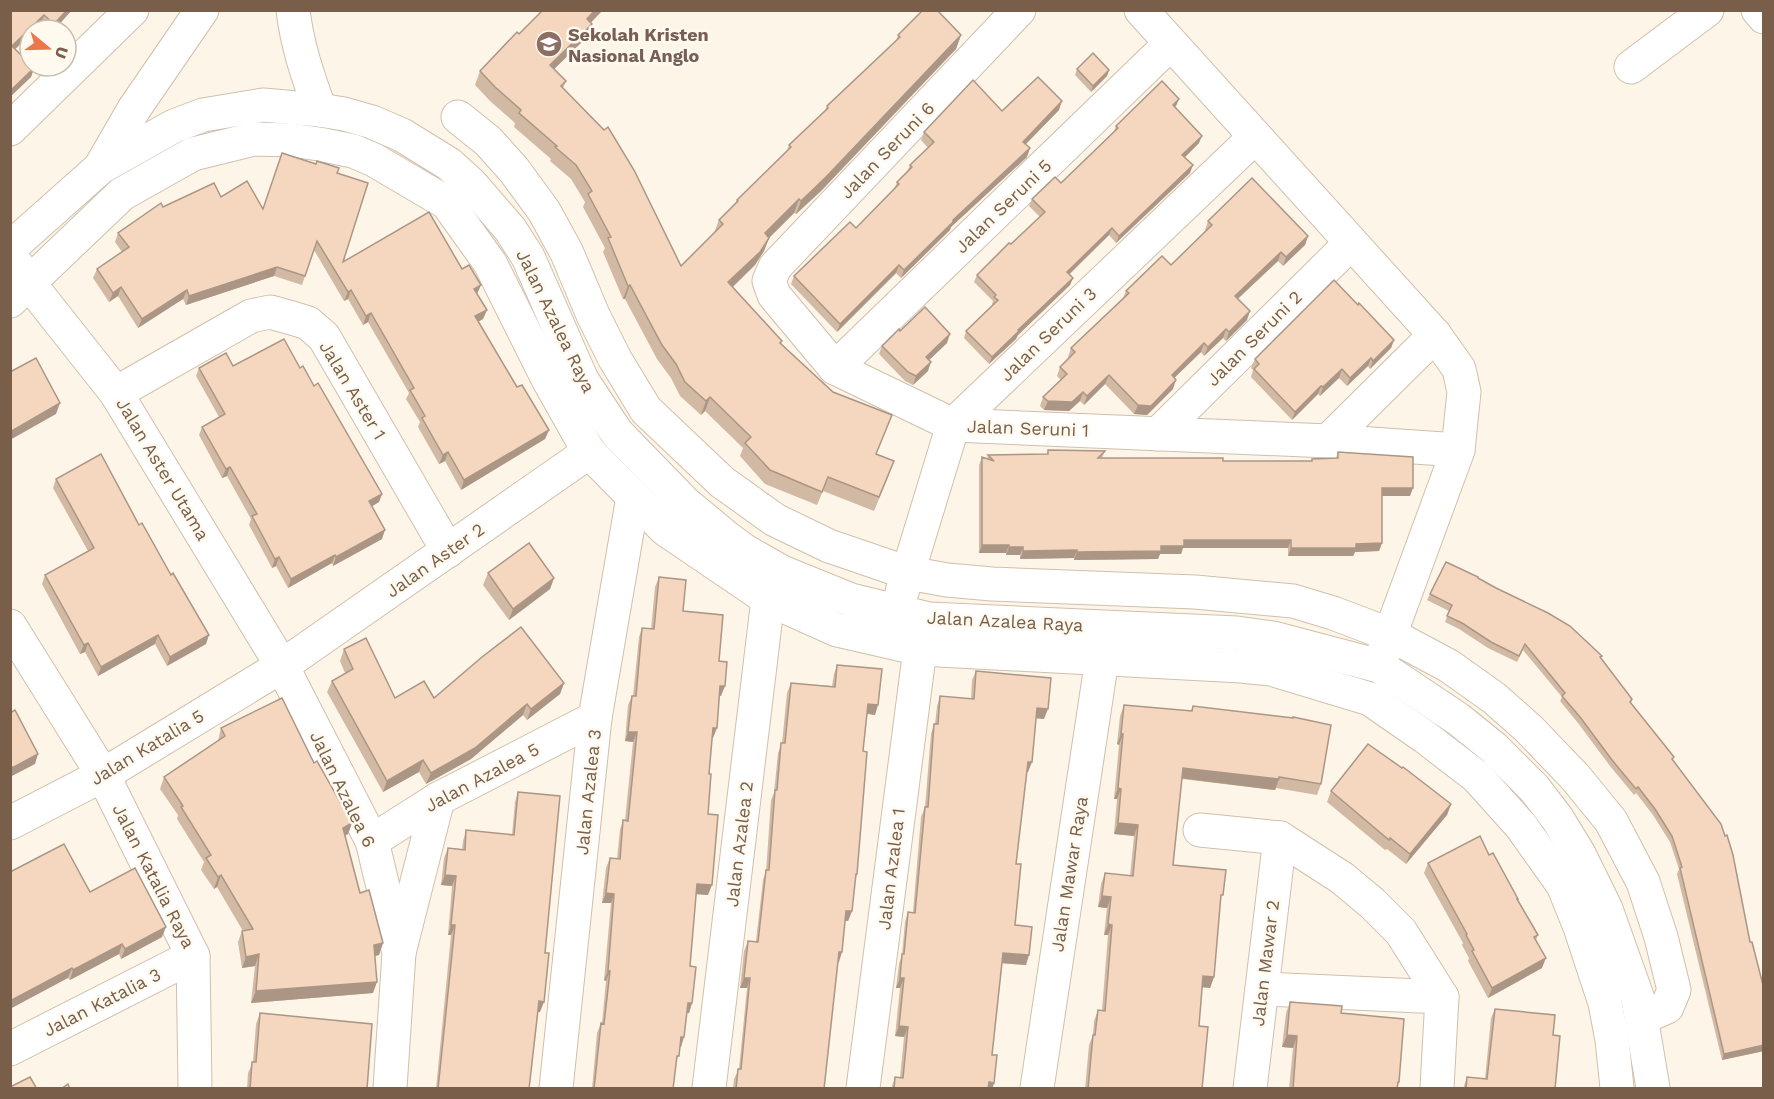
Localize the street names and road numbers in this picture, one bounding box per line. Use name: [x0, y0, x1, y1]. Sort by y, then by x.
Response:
street label: Jalan Seruni 6: [836, 97, 938, 203]
street label: Jalan Seruni 5: [950, 155, 1056, 257]
street label: Jalan Azalea Raya: [512, 246, 600, 396]
street label: Jalan Seruni 3: [995, 283, 1101, 385]
street label: Jalan Seruni 2: [1202, 286, 1306, 390]
street label: Jalan Aster 1: [315, 337, 391, 443]
street label: Jalan Aster Utama: [112, 394, 214, 544]
street label: Jalan Seruni 1: [967, 415, 1089, 441]
street label: Jalan Aster 2: [382, 518, 488, 602]
street label: Jalan Azalea Raya: [926, 606, 1084, 636]
street label: Jalan Katalia 5: [86, 705, 208, 789]
street label: Jalan Azalea 6: [306, 727, 380, 851]
street label: Jalan Azalea 3: [571, 728, 605, 856]
street label: Jalan Azalea 5: [421, 738, 543, 816]
street label: Jalan Azalea 2: [721, 780, 757, 908]
street label: Jalan Mawar Raya: [1046, 795, 1092, 953]
street label: Jalan Katalia Raya: [108, 800, 200, 952]
street label: Jalan Azalea 1: [873, 807, 909, 931]
street label: Jalan Mawar 2: [1247, 899, 1283, 1027]
street label: Jalan Katalia 3: [40, 963, 164, 1041]

